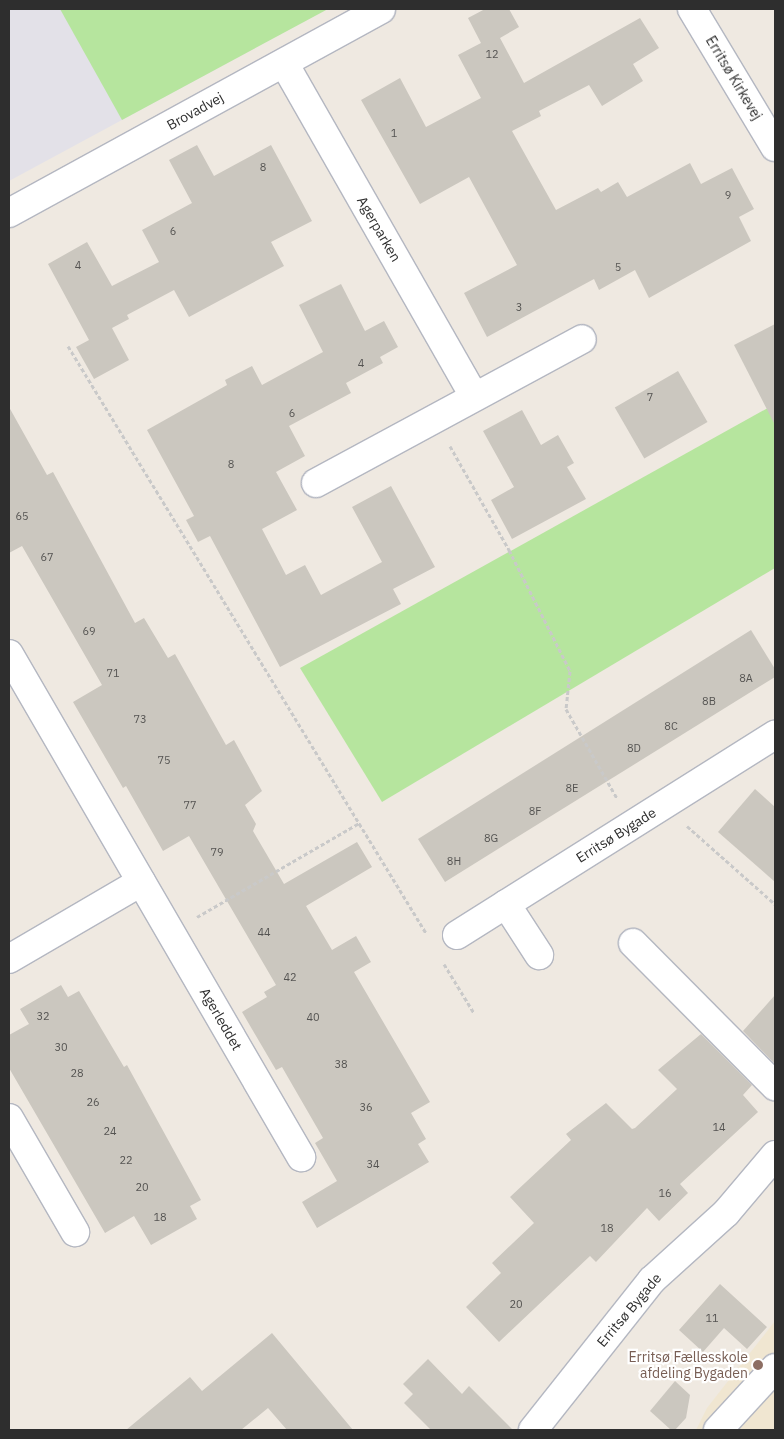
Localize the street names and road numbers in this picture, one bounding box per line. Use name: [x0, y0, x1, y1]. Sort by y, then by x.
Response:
street label: Erritsø Kirkevej: [702, 33, 766, 123]
street label: Brovadvej: [164, 89, 226, 133]
street label: Agerparken: [354, 193, 404, 265]
street label: Erritsø Bygade: [573, 804, 659, 866]
street label: Agerleddet: [196, 985, 246, 1053]
street label: Erritsø Bygade: [593, 1270, 665, 1350]

